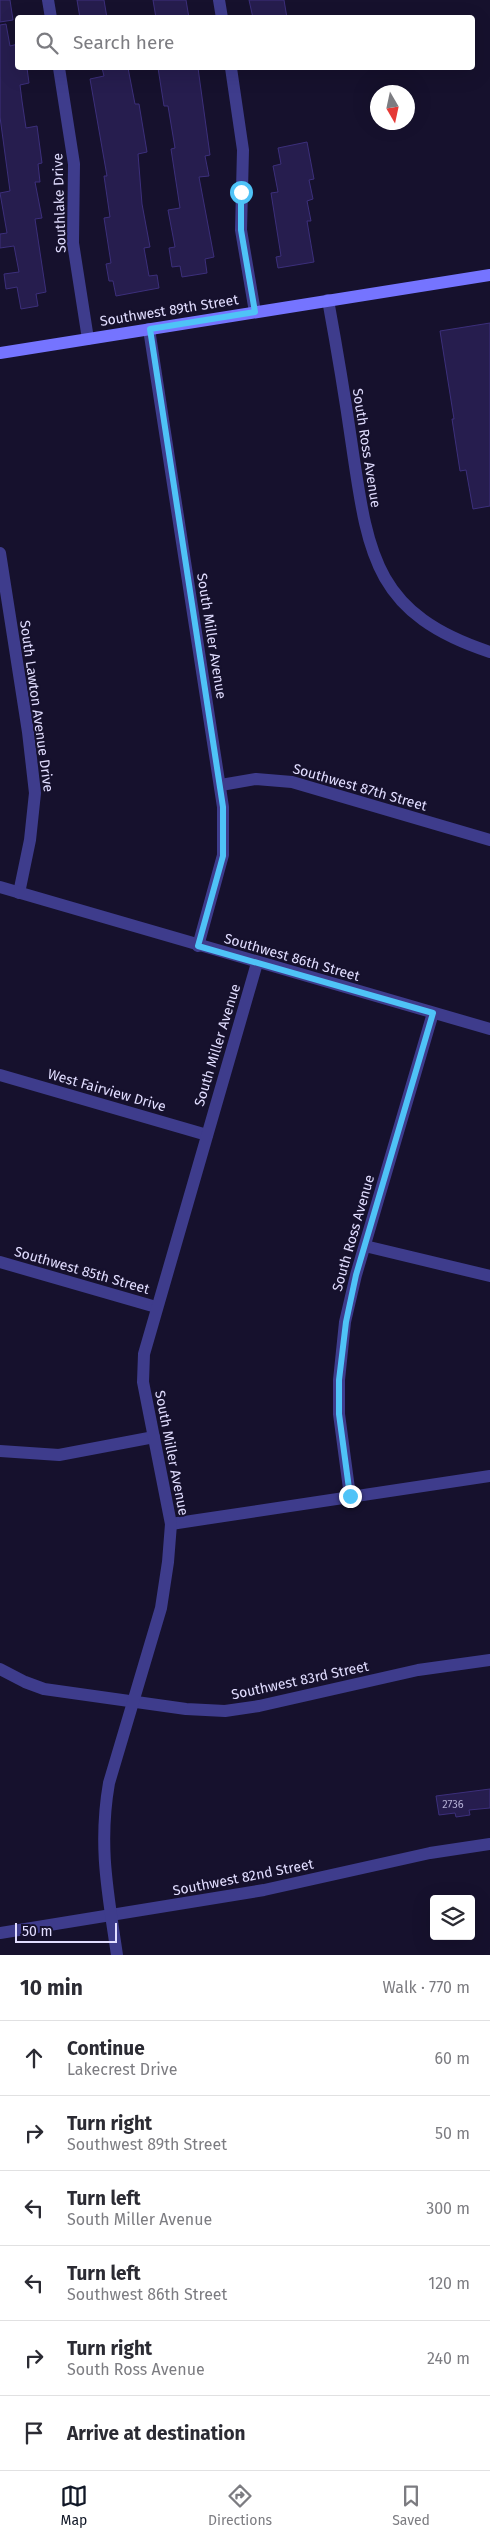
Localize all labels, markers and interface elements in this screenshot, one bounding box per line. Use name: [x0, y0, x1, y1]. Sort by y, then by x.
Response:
search box: [15, 15, 475, 70]
icon: search: [33, 29, 61, 57]
text: Search here: [73, 31, 174, 54]
north arrow: [370, 85, 415, 130]
street label: Southlake Drive: [49, 153, 70, 253]
route start: [230, 181, 253, 204]
street label: Southwest 89th Street: [99, 291, 240, 330]
street label: South Ross Avenue: [349, 387, 384, 509]
street label: South Miller Avenue: [193, 572, 230, 700]
street label: South Lawton Avenue Drive: [16, 619, 57, 793]
street label: Southwest 87th Street: [291, 760, 430, 815]
street label: Southwest 86th Street: [222, 930, 363, 985]
street label: South Miller Avenue: [191, 982, 244, 1108]
street label: West Fairview Drive: [46, 1065, 168, 1116]
street label: South Ross Avenue: [329, 1173, 378, 1293]
street label: Southwest 85th Street: [12, 1243, 152, 1298]
street label: South Miller Avenue: [151, 1389, 192, 1517]
route end: [339, 1485, 362, 1508]
street label: Southwest 83rd Street: [230, 1657, 371, 1703]
house number: 2736: [442, 1798, 464, 1811]
street label: Southwest 82nd Street: [171, 1855, 316, 1899]
map controls: [430, 1895, 475, 1940]
button: layers: [430, 1895, 475, 1940]
scale bar: [15, 1920, 118, 1943]
text: 50 m: [22, 1923, 53, 1940]
text: 10 min: [20, 1975, 83, 2001]
text: Walk · 770 m: [383, 1978, 470, 1997]
text: Continue: [67, 2037, 145, 2060]
icon: ahead: [20, 2044, 48, 2072]
text: 60 m: [435, 2049, 470, 2068]
text: Lakecrest Drive: [67, 2060, 177, 2079]
text: Turn right: [67, 2112, 152, 2135]
icon: right: [20, 2119, 48, 2147]
text: 50 m: [435, 2124, 470, 2143]
text: Southwest 89th Street: [67, 2135, 227, 2154]
text: Turn left: [67, 2187, 141, 2210]
icon: left: [20, 2194, 48, 2222]
text: 300 m: [426, 2199, 470, 2218]
text: South Miller Avenue: [67, 2210, 212, 2229]
text: Turn left: [67, 2262, 141, 2285]
icon: left: [20, 2269, 48, 2297]
text: 120 m: [428, 2274, 470, 2293]
text: Southwest 86th Street: [67, 2285, 227, 2304]
text: Turn right: [67, 2337, 152, 2360]
icon: right: [20, 2344, 48, 2372]
text: 240 m: [427, 2349, 470, 2368]
text: South Ross Avenue: [67, 2360, 205, 2379]
icon: arrive: [20, 2419, 48, 2447]
text: Arrive at destination: [67, 2422, 246, 2445]
tab: Map: [60, 2482, 88, 2529]
tab: Directions: [208, 2482, 272, 2529]
tab: Saved: [392, 2482, 430, 2529]

